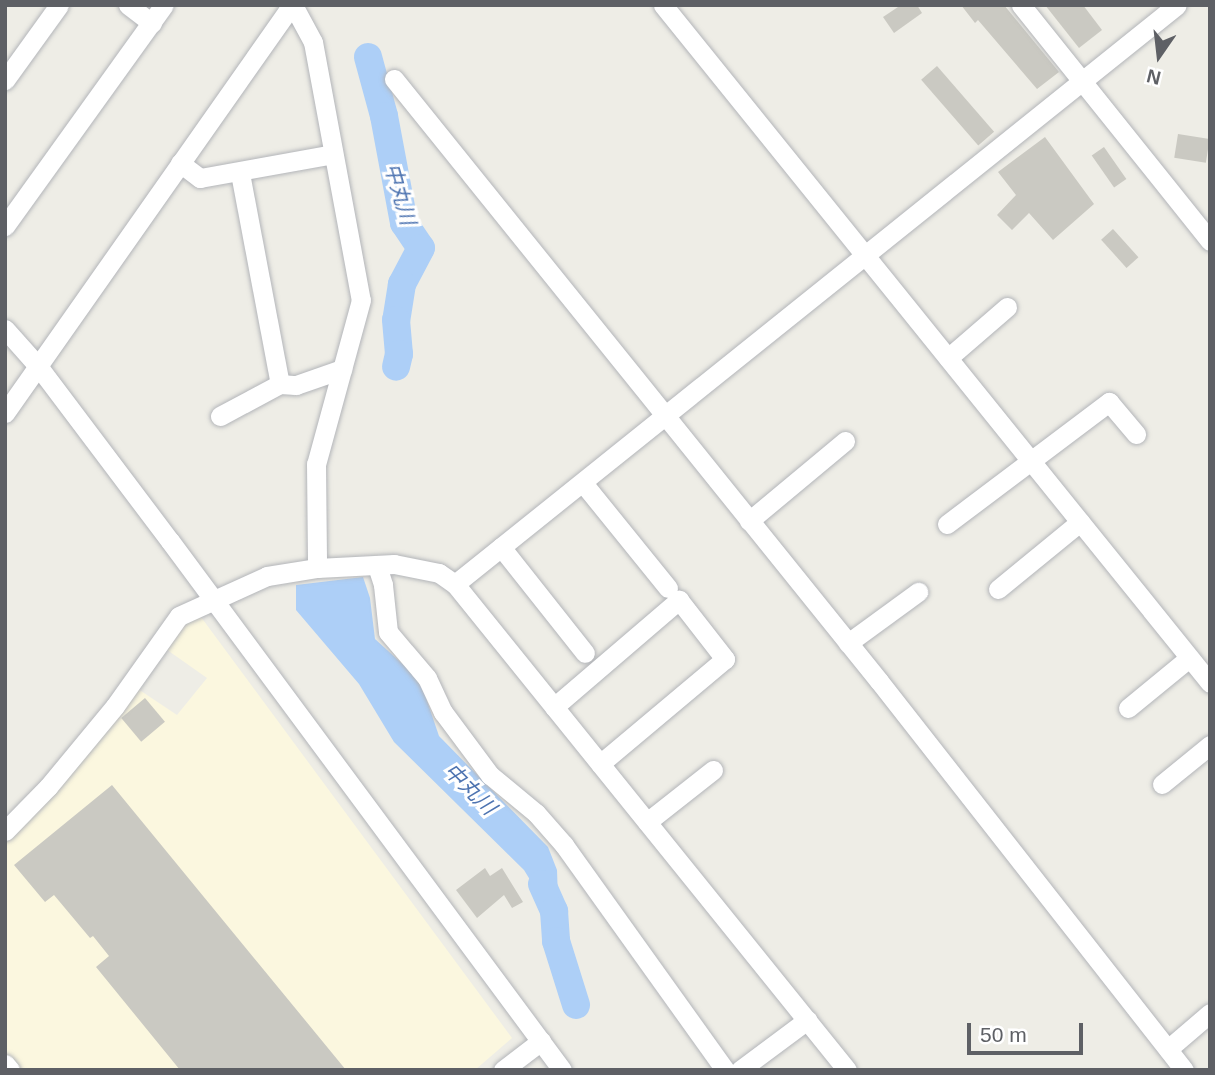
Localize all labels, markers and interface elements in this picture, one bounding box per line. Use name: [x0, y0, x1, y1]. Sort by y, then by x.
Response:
north arrow: [1124, 21, 1194, 91]
text: N: [1145, 65, 1163, 89]
water label: 中丸川: [379, 160, 421, 228]
water label: 中丸川: [439, 758, 501, 820]
scale bar: [970, 1009, 1086, 1052]
text: 50 m: [980, 1023, 1027, 1046]

